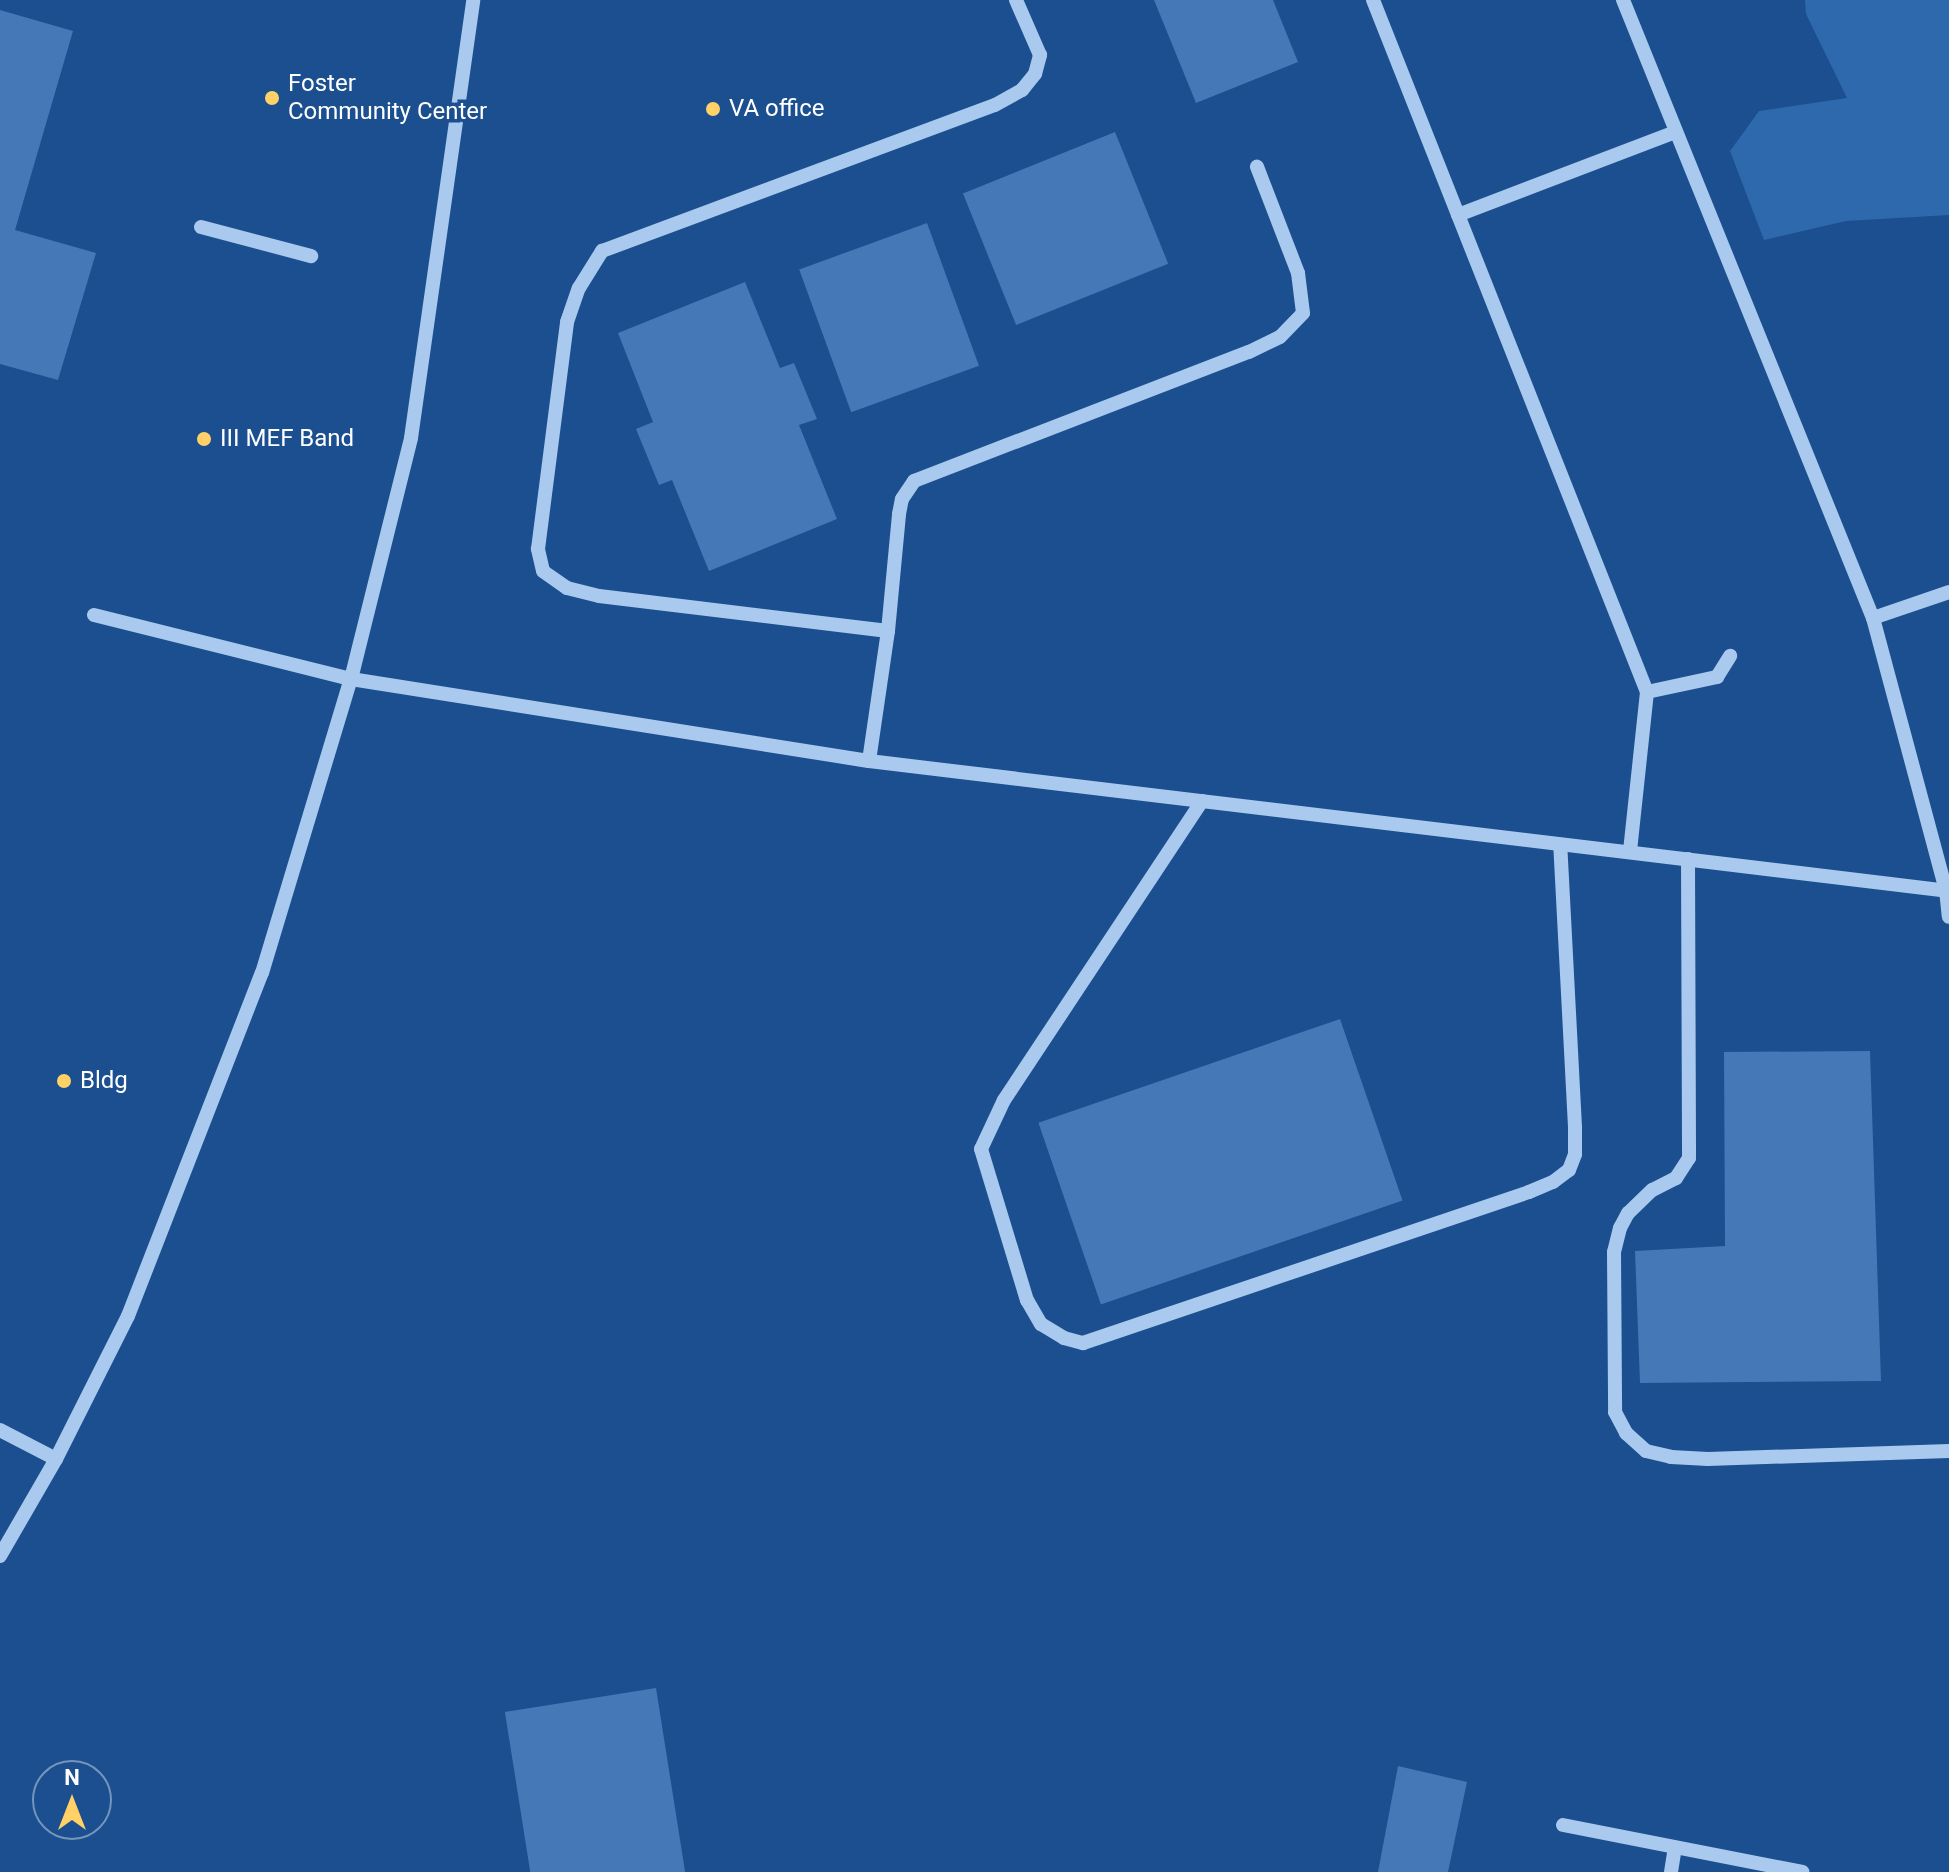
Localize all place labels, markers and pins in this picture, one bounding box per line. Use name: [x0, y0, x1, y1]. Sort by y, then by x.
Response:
place label: Foster Community Center: [288, 70, 487, 126]
marker: Foster Community Center: [263, 89, 281, 107]
place label: VA office: [729, 95, 824, 123]
marker: VA office: [704, 100, 722, 118]
place label: III MEF Band: [220, 425, 354, 453]
marker: III MEF Band: [195, 430, 213, 448]
place label: Bldg: [80, 1067, 128, 1095]
marker: Bldg: [55, 1072, 73, 1090]

